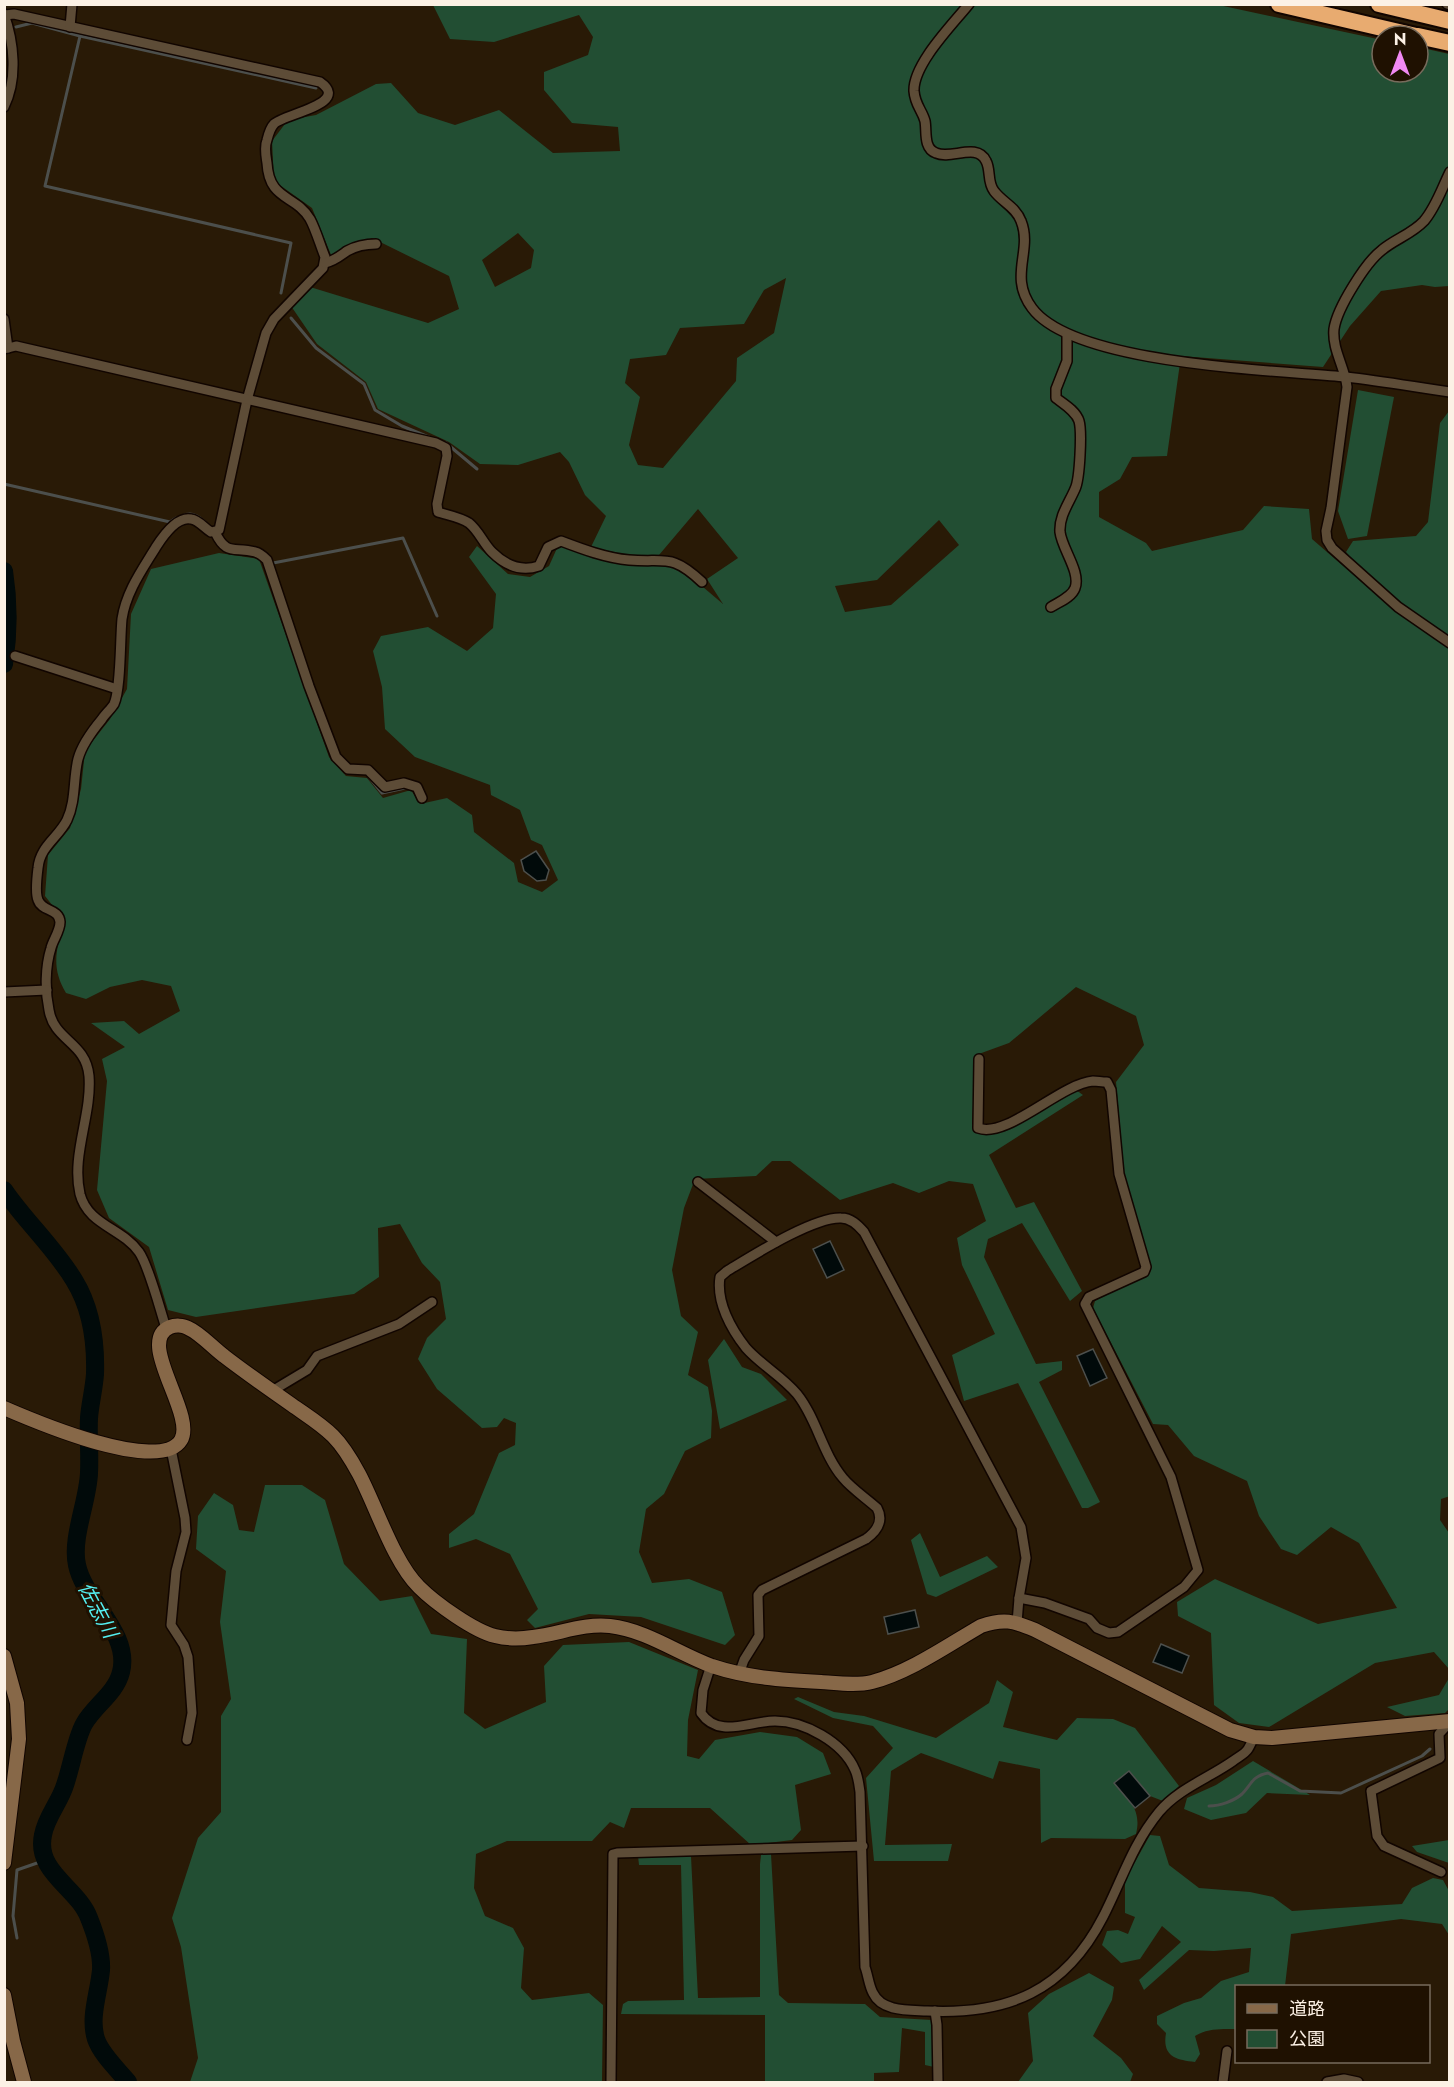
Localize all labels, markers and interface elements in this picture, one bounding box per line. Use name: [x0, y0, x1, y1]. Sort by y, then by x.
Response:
north arrow: [1370, 24, 1430, 84]
text: N: [1394, 28, 1406, 51]
water label: 佐志川: [71, 1577, 125, 1645]
legend: [1235, 1985, 1430, 2063]
text: 道路: [1289, 1996, 1325, 2022]
text: 公園: [1289, 2026, 1325, 2052]

